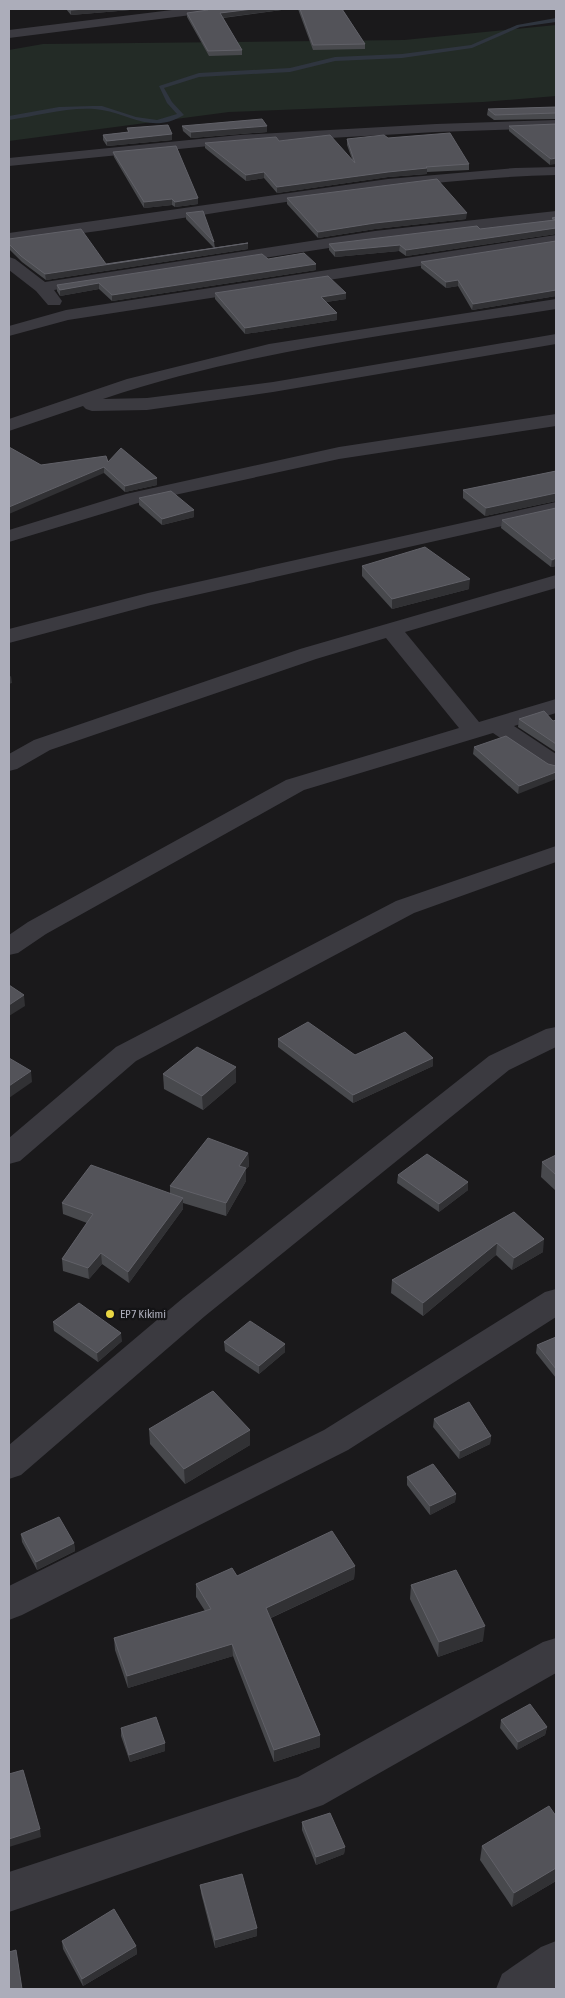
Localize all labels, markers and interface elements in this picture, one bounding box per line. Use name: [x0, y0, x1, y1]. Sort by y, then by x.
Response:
place label: EP7 Kikimi: [120, 1307, 166, 1321]
marker: EP7 Kikimi: [104, 1308, 116, 1320]

